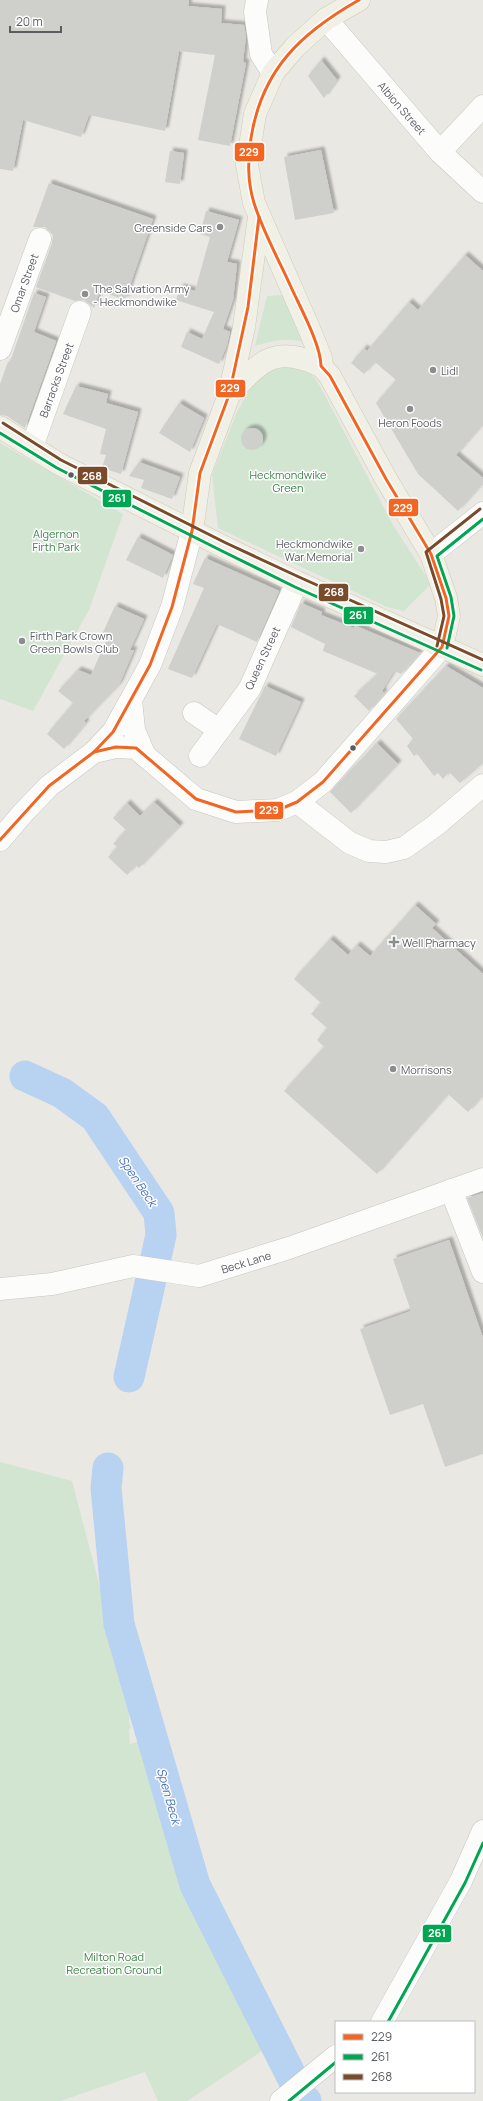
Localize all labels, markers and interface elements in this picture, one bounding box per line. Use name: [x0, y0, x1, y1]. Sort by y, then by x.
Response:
scale bar: [10, 8, 61, 34]
text: 20 m: [16, 13, 43, 30]
street label: Albion Street: [375, 78, 429, 138]
line badge: 229: [234, 142, 265, 162]
text: 229: [239, 144, 259, 159]
place label: Greenside Cars: [134, 220, 212, 235]
marker: Greenside Cars: [215, 222, 225, 232]
street label: Omar Street: [6, 251, 42, 315]
place label: The Salvation Army - Heckmondwike: [93, 281, 190, 309]
marker: The Salvation Army - Heckmondwike: [80, 289, 90, 299]
street label: Barracks Street: [36, 341, 76, 419]
place label: Lidl: [441, 363, 458, 378]
marker: Lidl: [428, 365, 438, 375]
line badge: 229: [215, 379, 246, 398]
text: 229: [220, 380, 240, 395]
marker: Heron Foods: [405, 404, 415, 414]
place label: Heron Foods: [378, 415, 442, 430]
line badge: 268: [77, 466, 108, 485]
park label: Heckmondwike Green: [249, 467, 327, 495]
text: 268: [82, 468, 102, 483]
unlabelled marker: [66, 470, 76, 480]
line badge: 261: [102, 489, 132, 508]
text: 261: [108, 490, 126, 505]
line badge: 229: [388, 498, 419, 517]
text: 229: [393, 500, 413, 515]
park label: Algernon Firth Park: [32, 526, 80, 554]
place label: Heckmondwike War Memorial: [276, 536, 354, 564]
marker: Heckmondwike War Memorial: [356, 544, 366, 554]
line badge: 268: [318, 583, 349, 602]
text: 268: [324, 584, 344, 599]
line badge: 261: [343, 606, 374, 625]
text: 261: [349, 607, 367, 622]
street label: Queen Street: [241, 624, 283, 692]
place label: Firth Park Crown Green Bowls Club: [30, 628, 119, 656]
marker: Firth Park Crown Green Bowls Club: [17, 636, 27, 646]
unlabelled marker: [348, 743, 358, 753]
line badge: 229: [254, 801, 284, 820]
text: 229: [259, 802, 279, 817]
place label: Well Pharmacy: [402, 935, 476, 950]
marker: Well Pharmacy: [389, 937, 399, 947]
place label: Morrisons: [401, 1062, 452, 1077]
marker: Morrisons: [388, 1064, 398, 1074]
water label: Spen Beck: [115, 1152, 162, 1211]
street label: Beck Lane: [219, 1247, 273, 1277]
water label: Spen Beck: [153, 1766, 186, 1828]
line badge: 261: [422, 1924, 452, 1943]
text: 261: [428, 1925, 446, 1940]
park label: Milton Road Recreation Ground: [66, 1949, 162, 1977]
legend: [335, 2021, 475, 2093]
text: 229: [371, 2028, 392, 2045]
text: 261: [371, 2048, 390, 2065]
text: 268: [371, 2068, 392, 2085]

